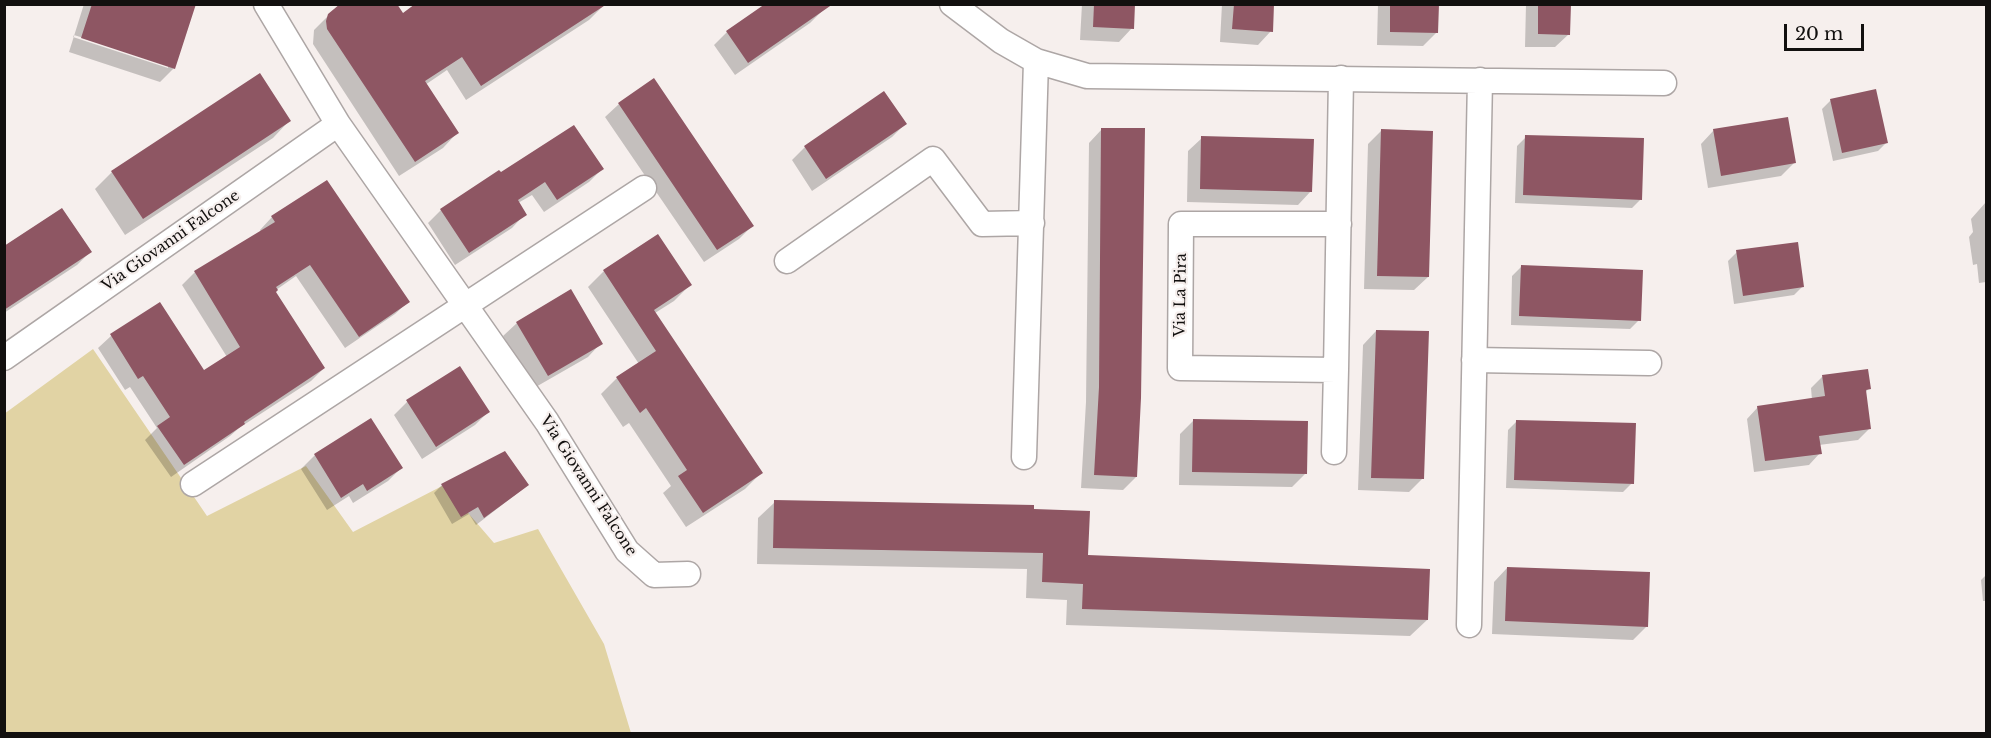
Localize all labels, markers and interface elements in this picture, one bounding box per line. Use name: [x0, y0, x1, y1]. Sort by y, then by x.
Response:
scale bar: [1787, 12, 1866, 50]
text: 20 m: [1795, 23, 1843, 45]
street label: Via Giovanni Falcone: [99, 187, 243, 295]
street label: Via La Pira: [1171, 253, 1191, 337]
street label: Via Giovanni Falcone: [536, 412, 640, 560]

